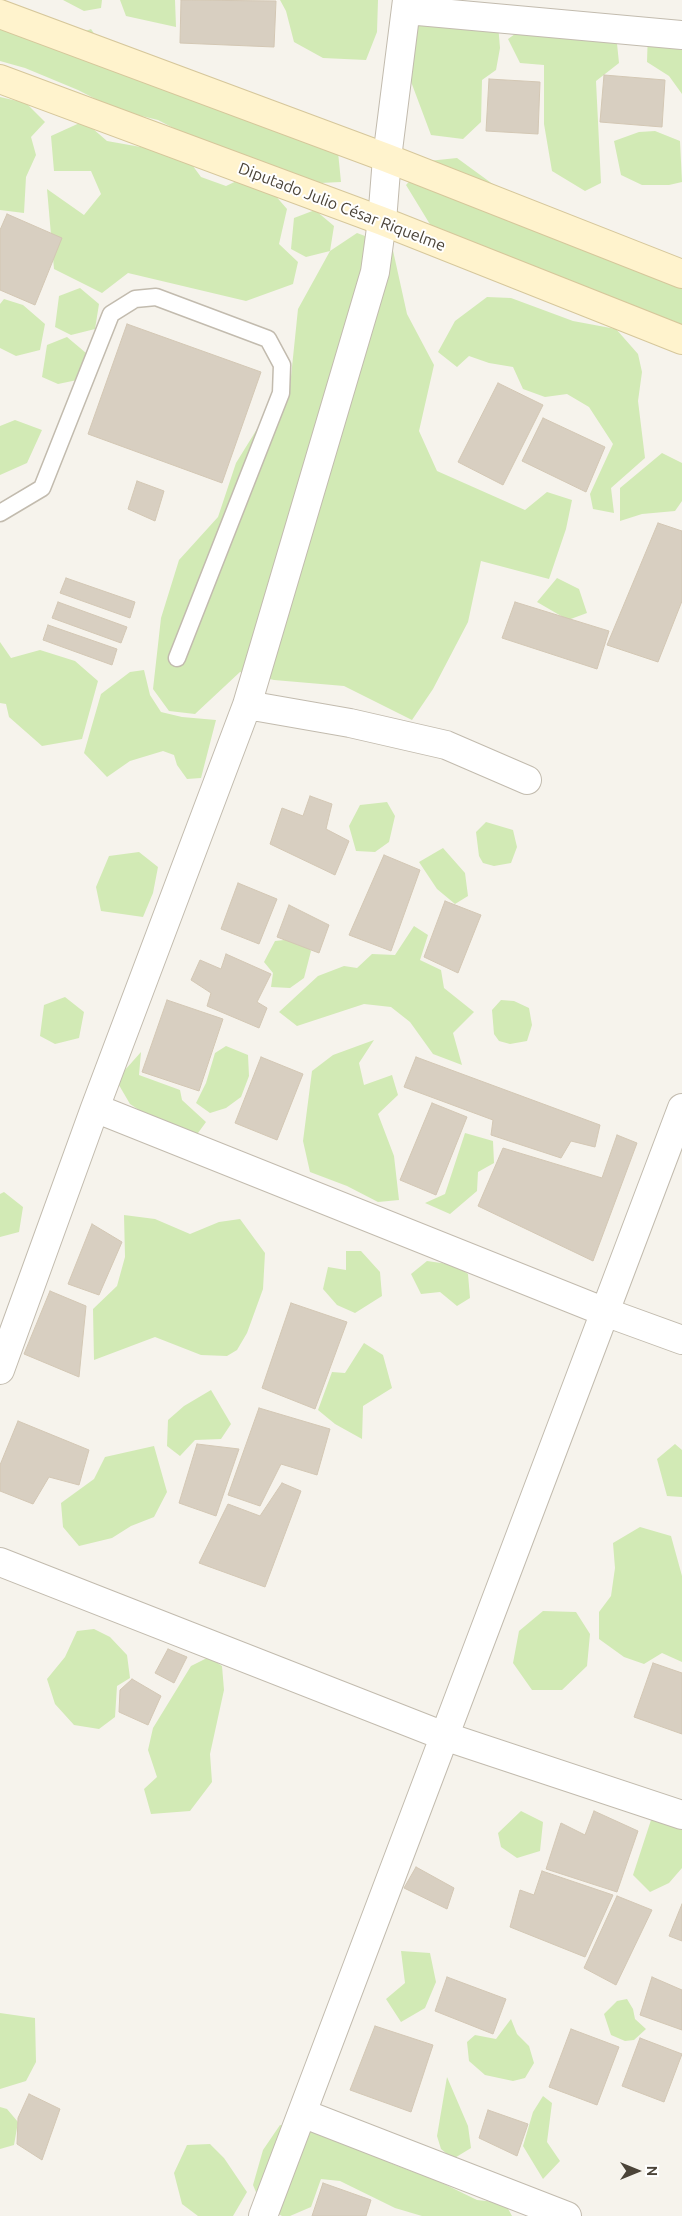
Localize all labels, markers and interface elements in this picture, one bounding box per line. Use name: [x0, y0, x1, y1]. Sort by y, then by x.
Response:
street label: Diputado Julio César Riquelme: [236, 159, 448, 255]
north arrow: [612, 2146, 662, 2196]
text: N: [644, 2166, 660, 2176]

